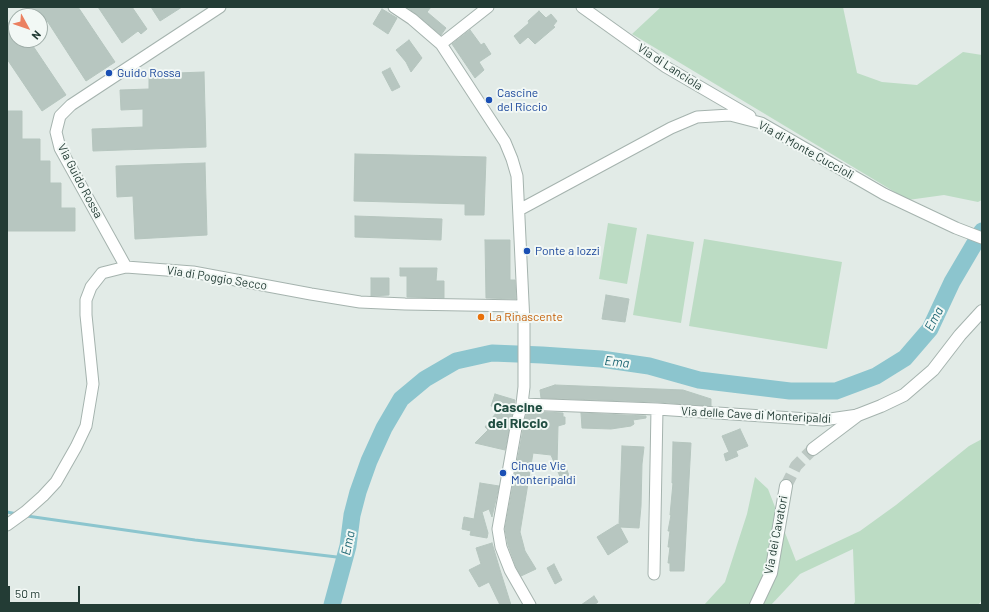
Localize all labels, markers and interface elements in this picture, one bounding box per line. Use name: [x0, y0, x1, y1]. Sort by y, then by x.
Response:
north arrow: [8, 8, 48, 48]
text: N: [29, 28, 44, 42]
street label: Via di Lanciola: [635, 41, 705, 93]
place label: Guido Rossa: [117, 66, 181, 80]
marker: Guido Rossa: [104, 68, 114, 78]
place label: Cascine del Riccio: [497, 86, 548, 114]
marker: Cascine del Riccio: [484, 95, 494, 105]
street label: Via di Monte Cuccioli: [756, 118, 856, 182]
street label: Via Guido Rossa: [54, 141, 106, 221]
place label: Ponte a Iozzi: [535, 244, 600, 258]
marker: Ponte a Iozzi: [522, 246, 532, 256]
street label: Via di Poggio Secco: [166, 263, 268, 293]
water label: Ema: [921, 304, 947, 334]
place label: La Rinascente: [489, 310, 563, 324]
marker: La Rinascente: [476, 312, 486, 322]
water label: Ema: [604, 353, 630, 371]
district label: Cascine del Riccio: [488, 399, 548, 432]
street label: Via delle Cave di Monteripaldi: [681, 404, 831, 426]
place label: Cinque Vie Monteripaldi: [511, 459, 576, 487]
marker: Cinque Vie Monteripaldi: [498, 468, 508, 478]
street label: Via dei Cavatori: [761, 494, 791, 576]
water label: Ema: [338, 529, 358, 557]
scale bar: [10, 578, 82, 604]
text: 50 m: [15, 586, 40, 600]

